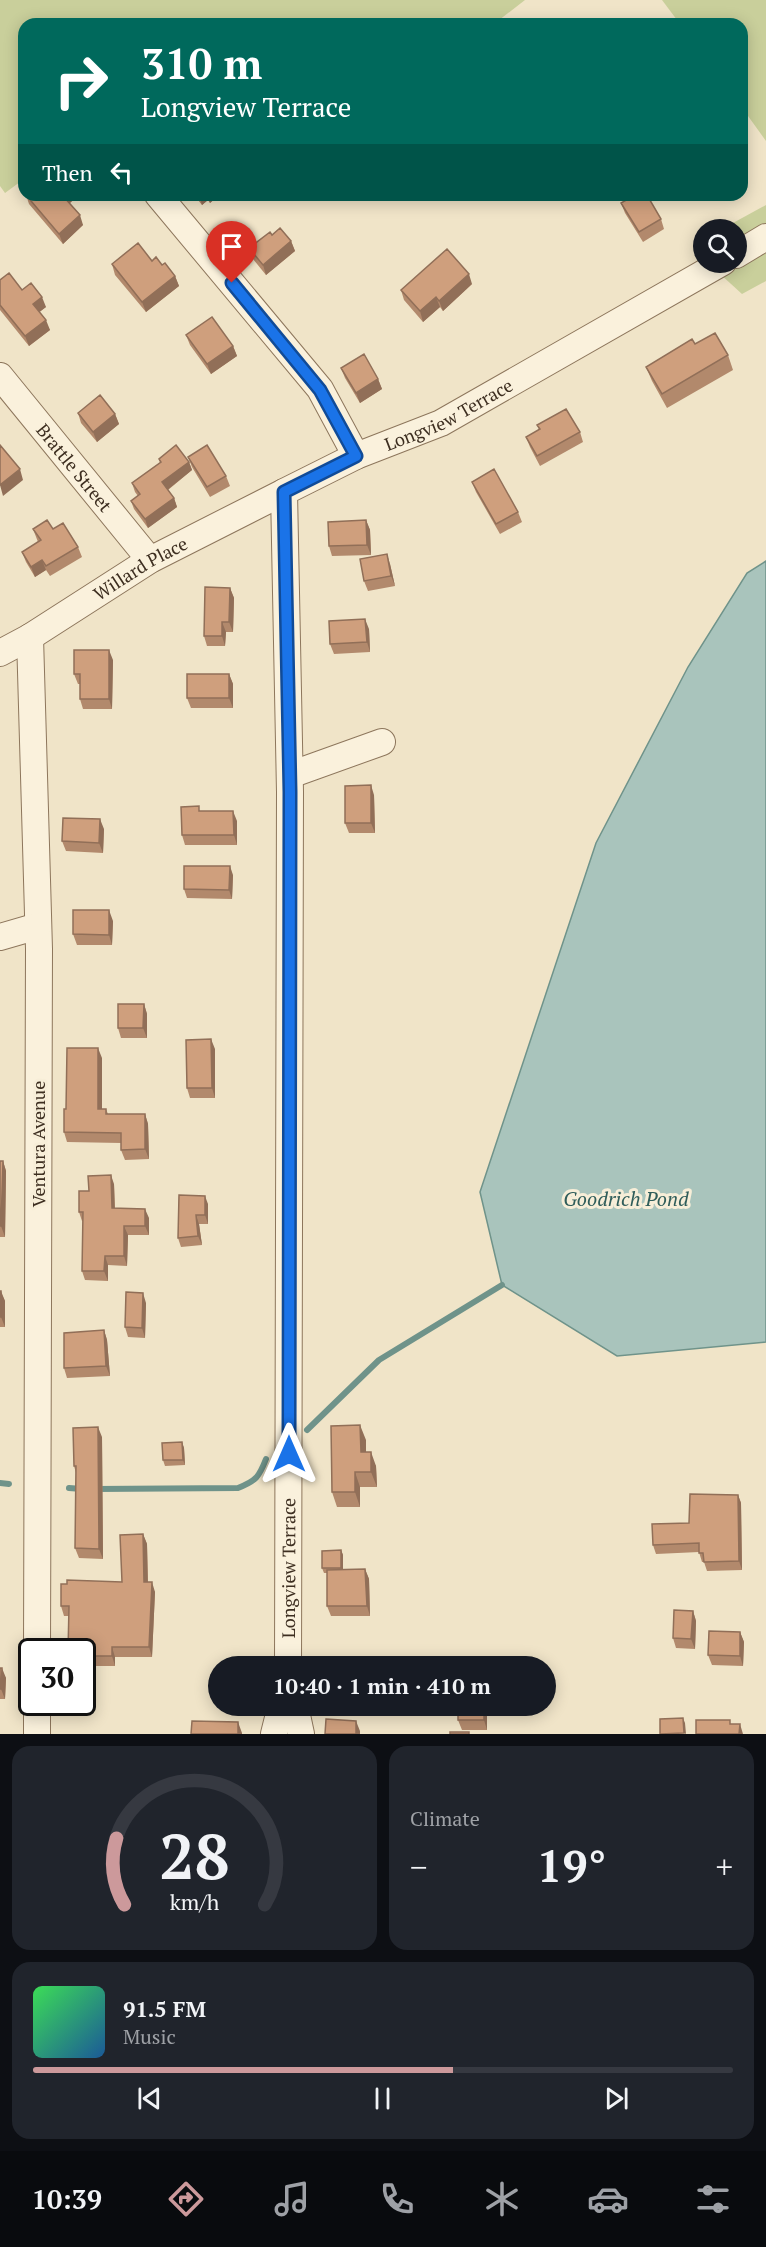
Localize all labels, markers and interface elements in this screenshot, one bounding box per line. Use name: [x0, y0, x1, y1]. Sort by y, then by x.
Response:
text: 310 m: [141, 35, 262, 91]
icon: right: [42, 42, 120, 120]
text: Longview Terrace: [141, 89, 351, 125]
icon: left: [105, 156, 138, 189]
text: Then: [42, 158, 93, 187]
map controls: [693, 219, 747, 273]
button: search: [693, 219, 747, 273]
pin: [206, 221, 257, 283]
icon: arrive: [215, 230, 248, 263]
street label: Longview Terrace: [381, 373, 517, 456]
street label: Brattle Street: [31, 418, 118, 517]
street label: Willard Place: [88, 531, 191, 605]
street label: Ventura Avenue: [26, 1081, 50, 1207]
water label: Goodrich Pond: [563, 1185, 689, 1212]
position arrow: [257, 1422, 321, 1486]
street label: Longview Terrace: [276, 1498, 300, 1638]
speed limit sign: 30: [18, 1638, 96, 1716]
text: 10:40 · 1 min · 410 m: [273, 1671, 491, 1700]
text: Climate: [410, 1805, 480, 1832]
text: 28: [159, 1814, 230, 1897]
text: 19°: [537, 1835, 606, 1895]
text: −: [410, 1845, 428, 1888]
text: +: [715, 1845, 733, 1888]
text: km/h: [170, 1888, 220, 1916]
text: 91.5 FM: [123, 1994, 206, 2023]
text: Music: [123, 2023, 176, 2050]
icon: previous: [133, 2082, 166, 2115]
icon: pause: [366, 2082, 399, 2115]
icon: next: [600, 2082, 633, 2115]
icon: directions: [165, 2178, 207, 2220]
icon: music: [271, 2178, 313, 2220]
icon: phone: [376, 2178, 418, 2220]
icon: climate: [481, 2178, 523, 2220]
icon: car: [587, 2178, 629, 2220]
icon: filters: [692, 2178, 734, 2220]
text: 10:39: [32, 2181, 102, 2217]

